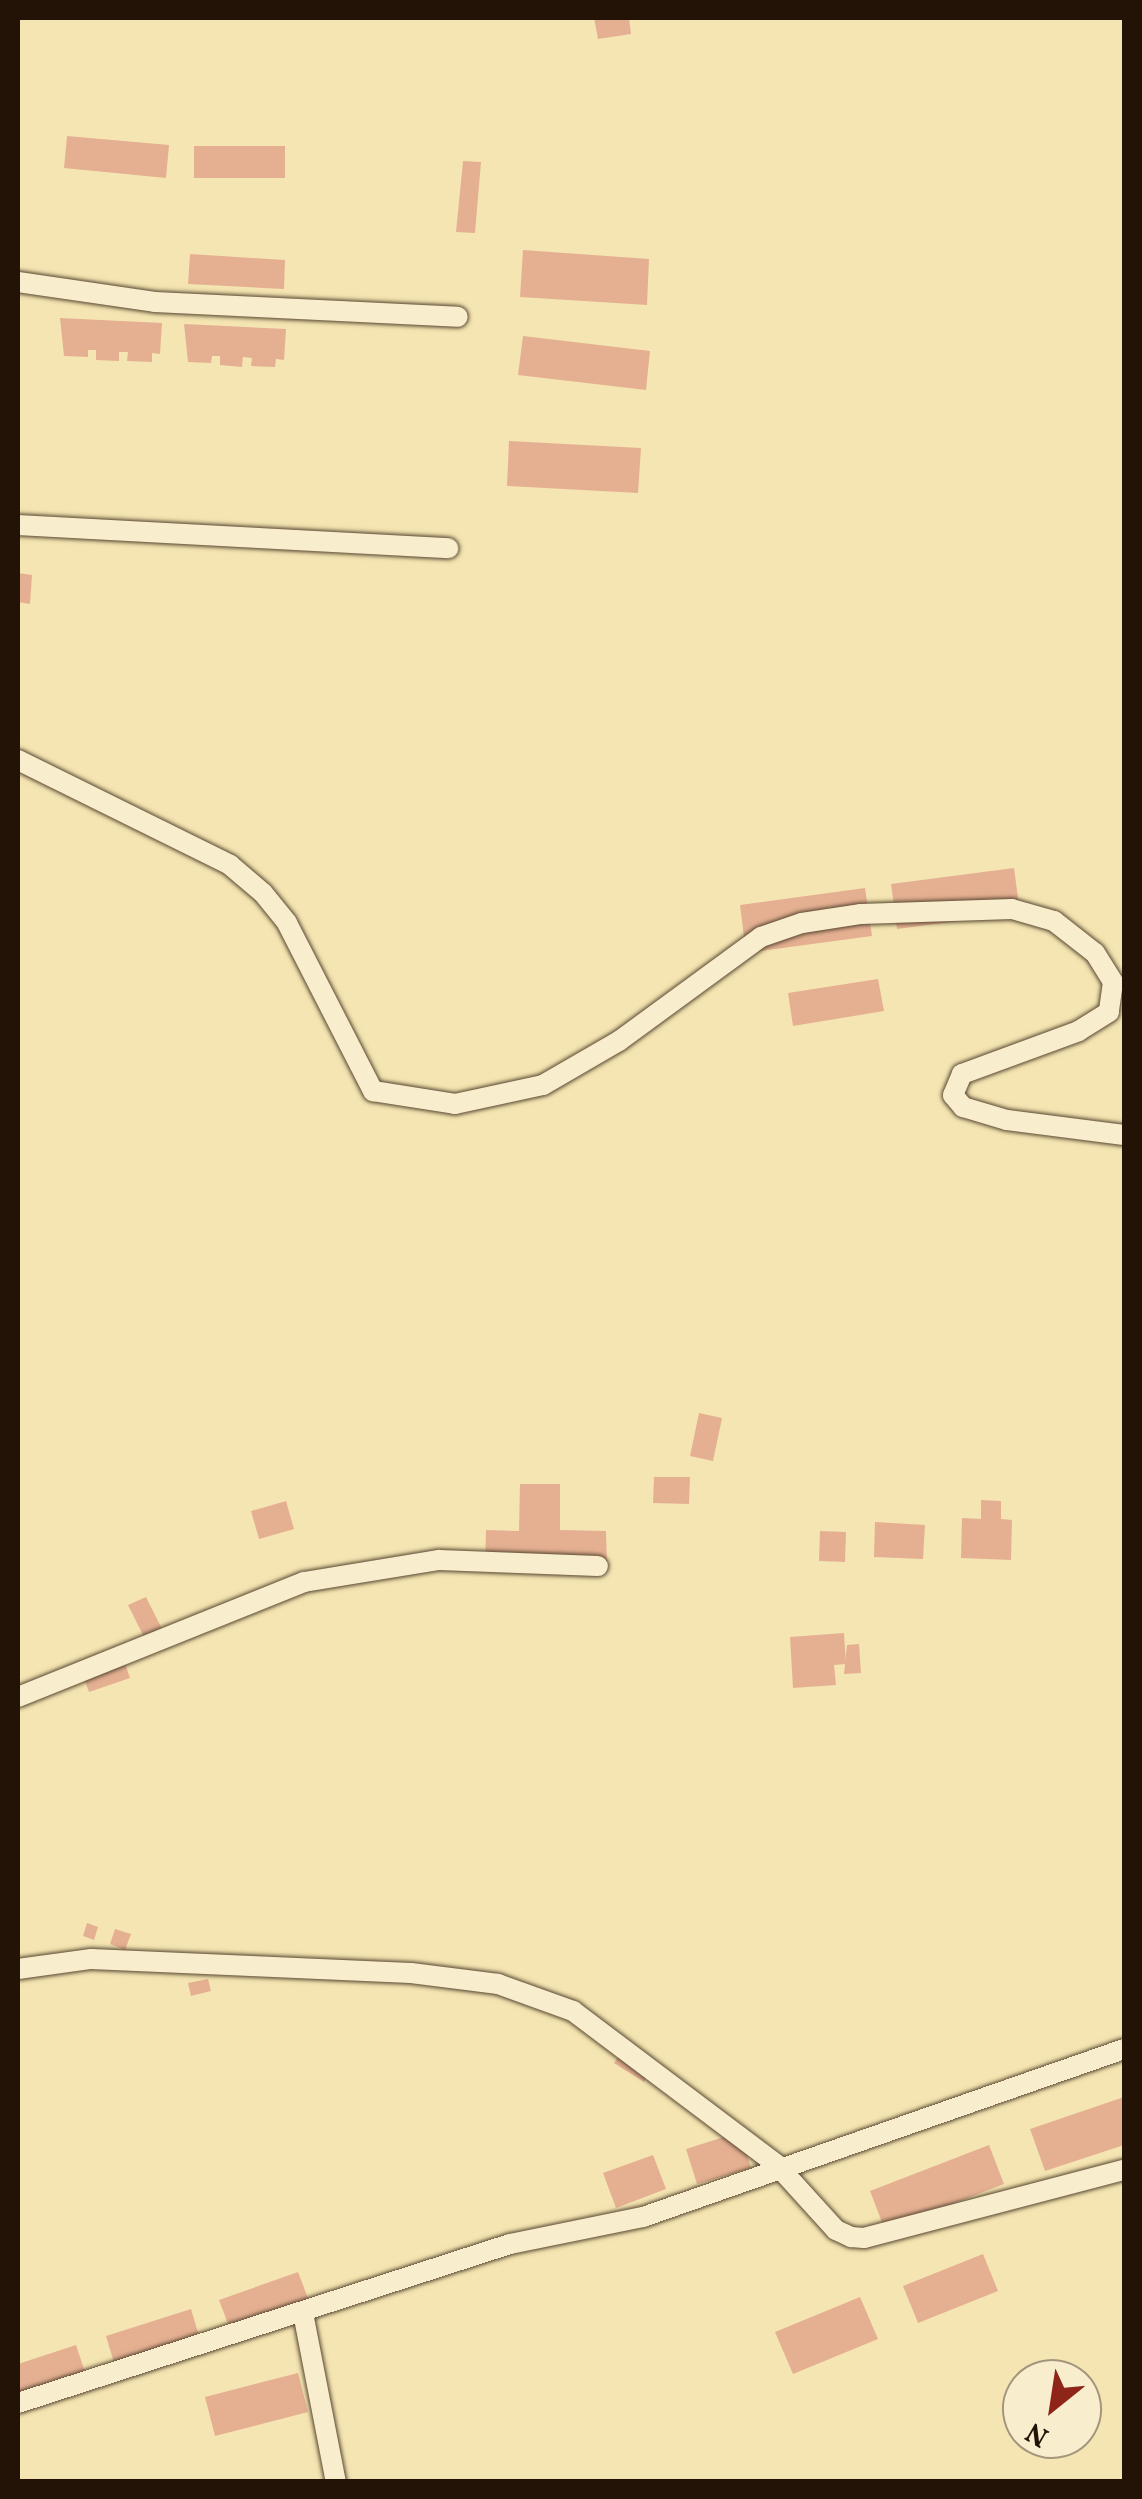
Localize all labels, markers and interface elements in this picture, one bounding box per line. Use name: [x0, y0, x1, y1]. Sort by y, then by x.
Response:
north arrow: [1002, 2359, 1102, 2459]
text: N: [1019, 2412, 1056, 2456]

